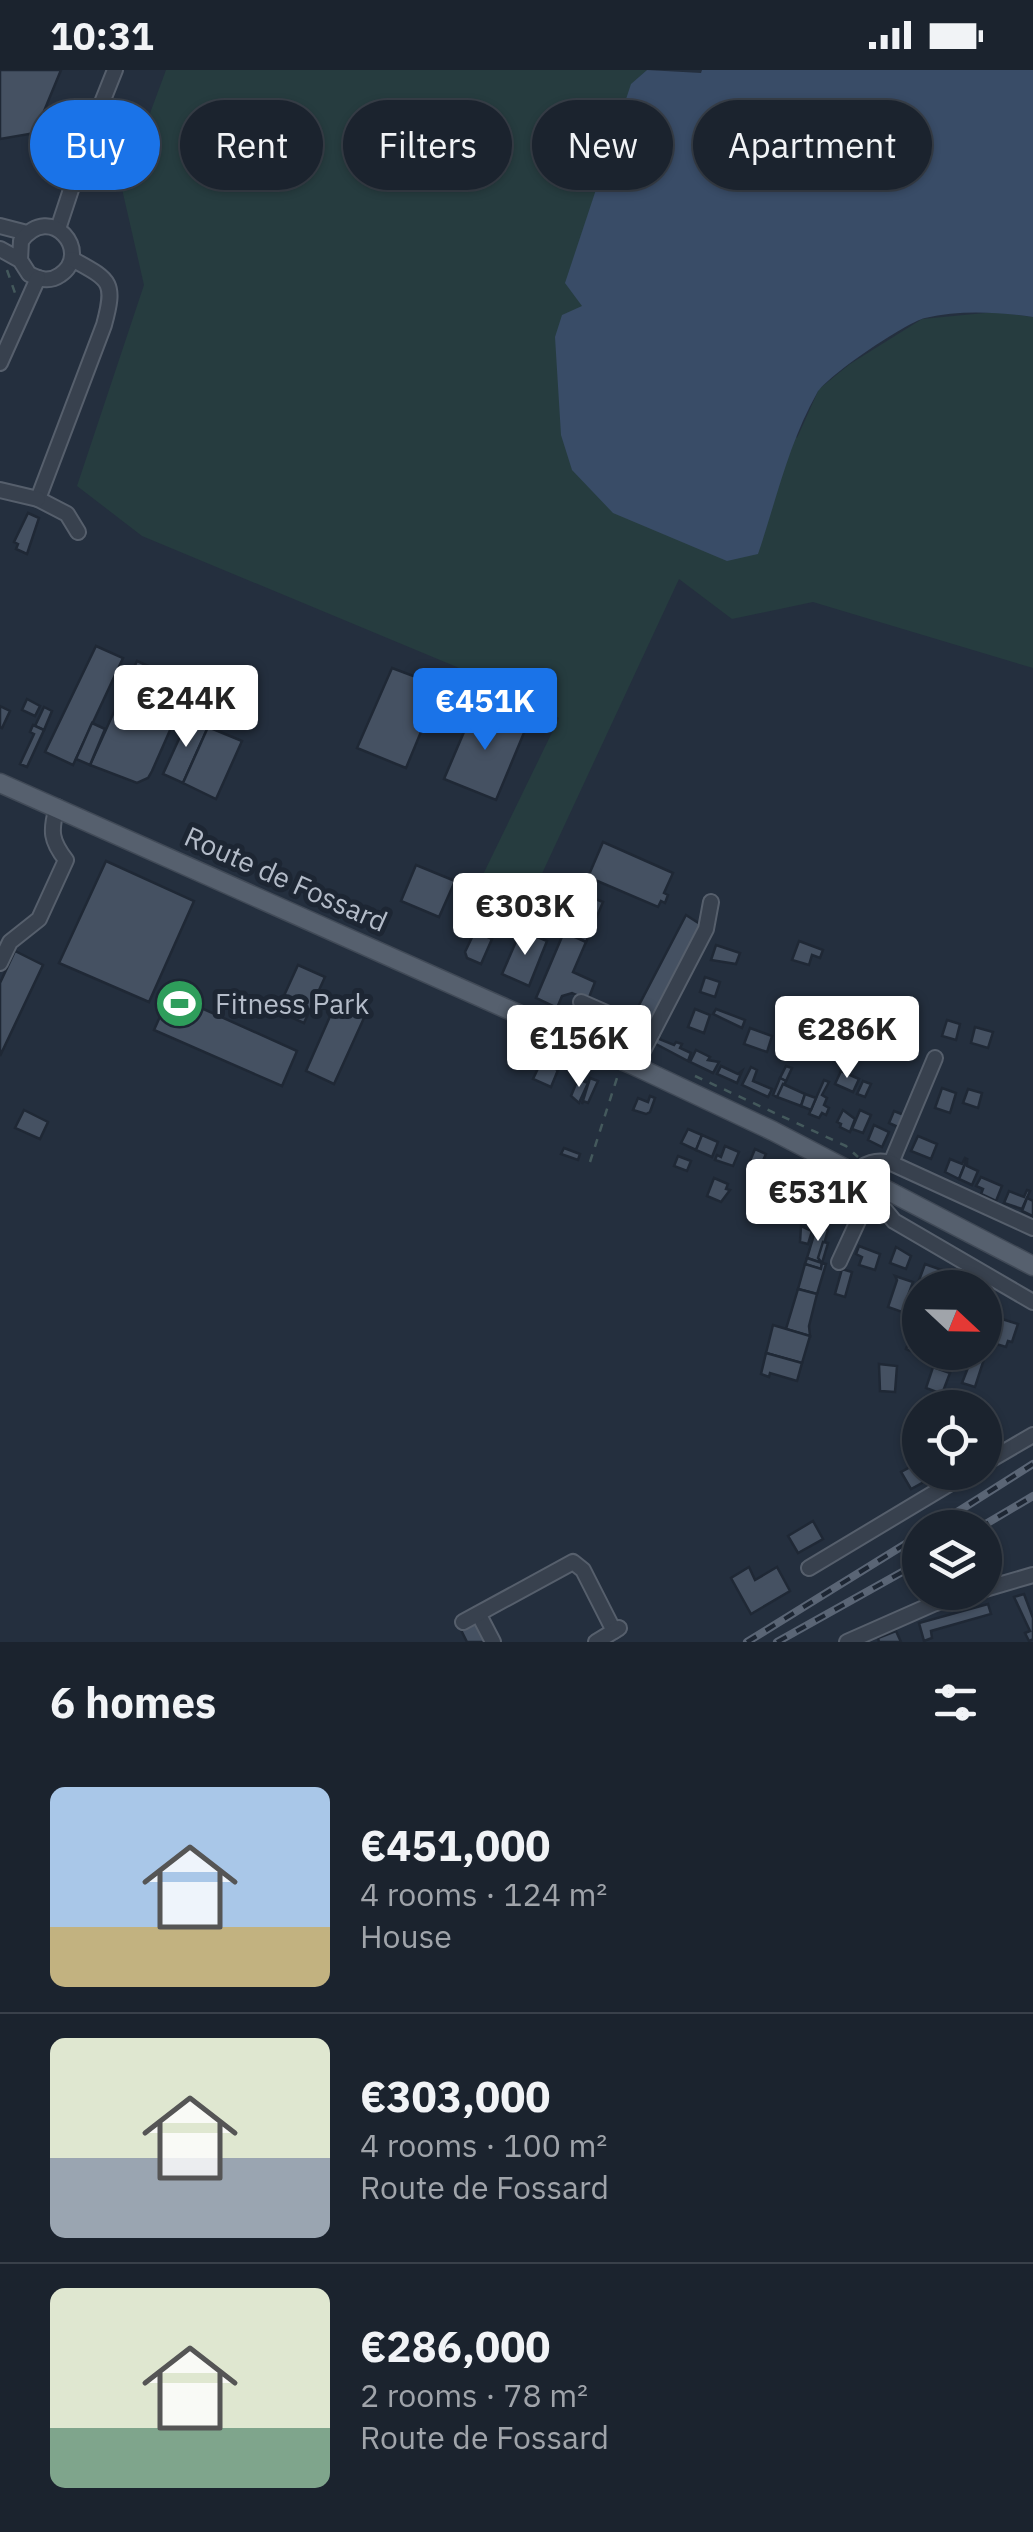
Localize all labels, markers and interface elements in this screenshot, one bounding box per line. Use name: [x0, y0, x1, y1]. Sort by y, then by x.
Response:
text: 10:31: [50, 11, 154, 60]
chip: Buy: [30, 100, 160, 190]
chip: Rent: [180, 100, 323, 190]
chip: Filters: [343, 100, 512, 190]
chip: New: [532, 100, 673, 190]
chip: Apartment: [693, 100, 932, 190]
pin: €244K: [116, 665, 256, 750]
pin: €451K: [415, 668, 555, 753]
text: €244K: [136, 676, 236, 718]
text: €451K: [435, 679, 535, 721]
street label: Route de Fossard: [179, 817, 393, 940]
pin: €303K: [455, 873, 595, 958]
text: €303K: [475, 884, 575, 926]
sports icon: Fitness Park: [154, 978, 206, 1030]
place label: Fitness Park: [215, 985, 369, 1022]
pin: €286K: [777, 996, 917, 1081]
pin: €156K: [509, 1005, 649, 1090]
text: €286K: [797, 1007, 897, 1049]
text: €156K: [529, 1016, 629, 1058]
pin: €531K: [748, 1159, 888, 1244]
text: €531K: [768, 1170, 868, 1212]
north arrow: [902, 1270, 1002, 1370]
map controls: [902, 1270, 1002, 1610]
button: locate: [902, 1390, 1002, 1490]
button: layers: [902, 1510, 1002, 1610]
text: 6 homes: [50, 1675, 216, 1730]
icon: filters: [928, 1675, 983, 1730]
text: €451,000: [360, 1818, 551, 1873]
icon: home: [130, 1827, 250, 1947]
text: 4 rooms · 124 m²: [360, 1873, 607, 1915]
text: House: [360, 1915, 452, 1957]
text: €303,000: [360, 2069, 551, 2124]
icon: home: [130, 2078, 250, 2198]
text: 4 rooms · 100 m²: [360, 2124, 607, 2166]
text: Route de Fossard: [360, 2166, 609, 2208]
text: €286,000: [360, 2319, 551, 2374]
icon: home: [130, 2328, 250, 2448]
text: 2 rooms · 78 m²: [360, 2374, 588, 2416]
text: Route de Fossard: [360, 2416, 609, 2458]

